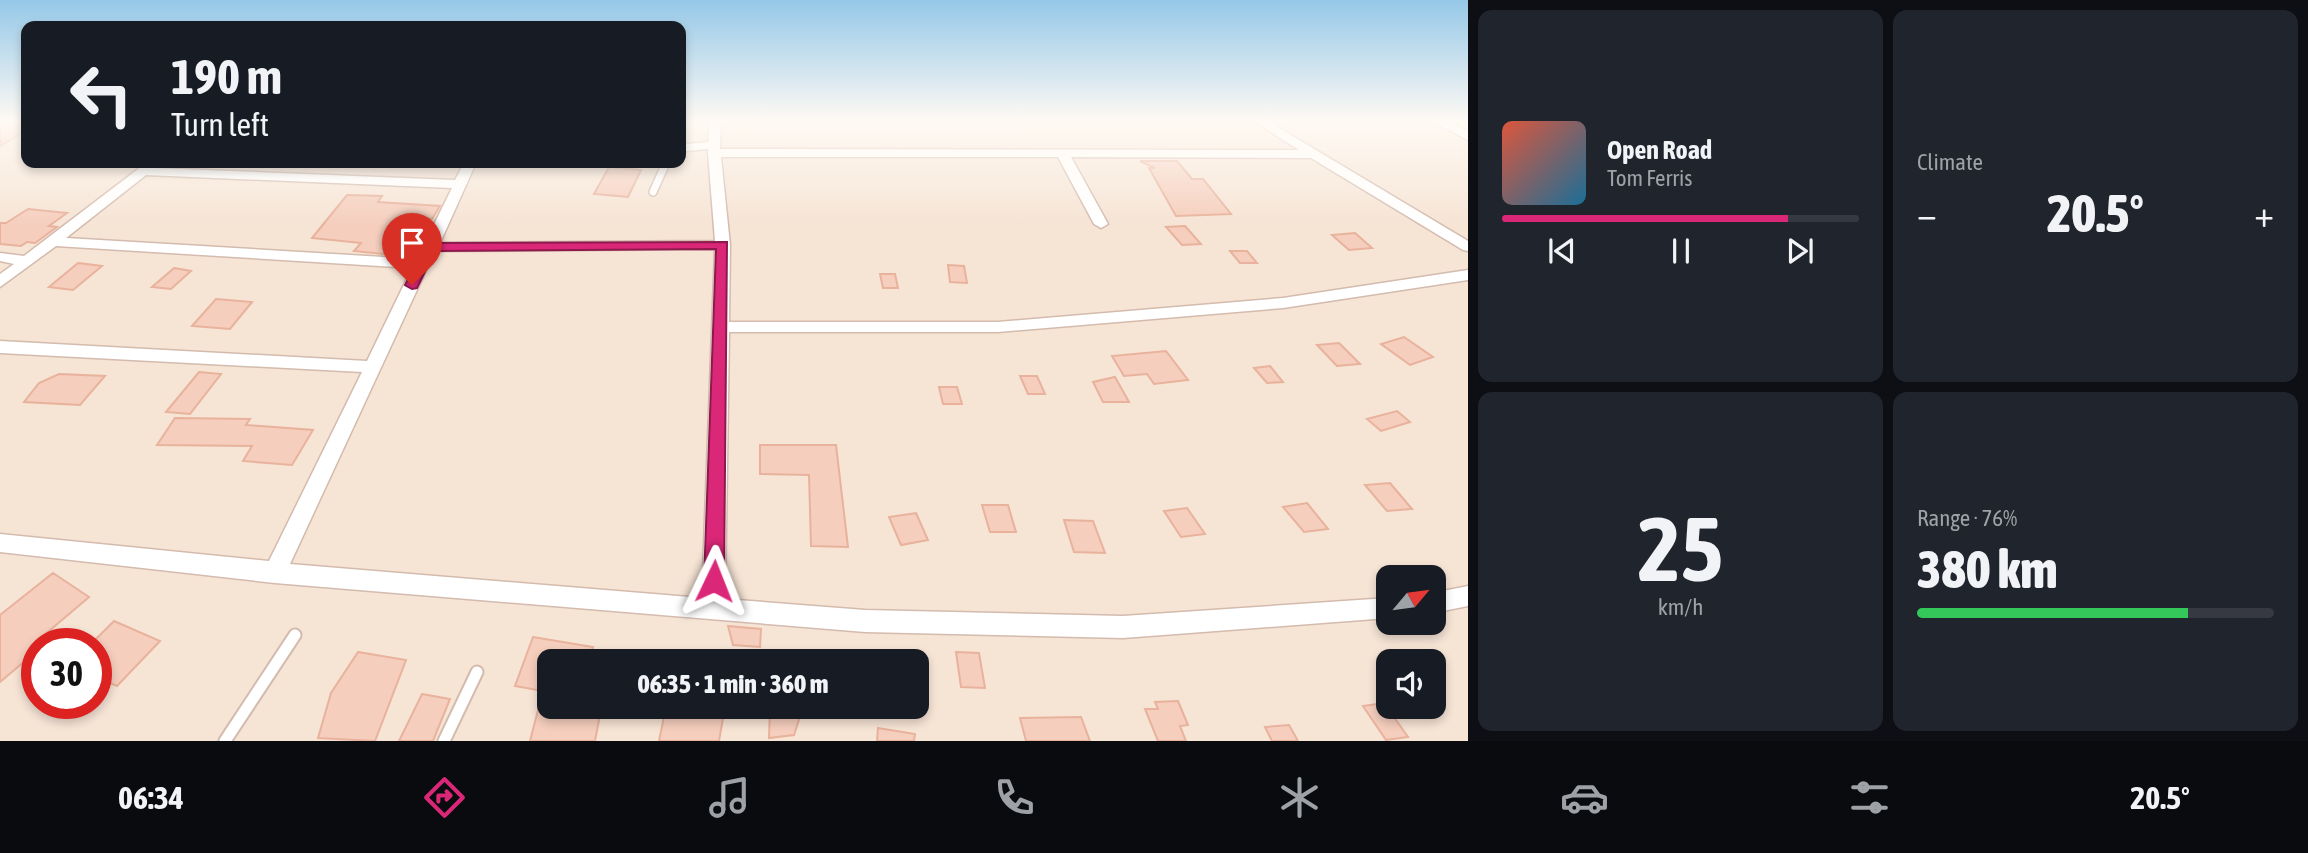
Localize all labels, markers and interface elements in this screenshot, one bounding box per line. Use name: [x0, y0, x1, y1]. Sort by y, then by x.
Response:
text: 190 m: [171, 48, 282, 104]
icon: left: [56, 49, 147, 140]
text: Turn left: [171, 106, 269, 143]
text: Open Road: [1607, 135, 1712, 165]
text: Climate: [1917, 149, 1983, 175]
text: Tom Ferris: [1607, 165, 1692, 191]
text: 20.5°: [2047, 183, 2144, 243]
text: −: [1917, 192, 1937, 235]
text: +: [2254, 192, 2274, 235]
pin: [382, 213, 442, 285]
icon: arrive: [393, 224, 431, 262]
icon: previous: [1543, 232, 1581, 270]
icon: pause: [1662, 232, 1700, 270]
icon: next: [1781, 232, 1819, 270]
text: 25: [1638, 496, 1723, 600]
text: Range · 76%: [1917, 505, 2017, 531]
text: 380 km: [1917, 539, 2058, 599]
position arrow: [677, 544, 751, 618]
north arrow: [1376, 565, 1446, 635]
map controls: [1376, 565, 1446, 719]
text: km/h: [1658, 594, 1703, 620]
speed limit sign: 30: [21, 628, 112, 719]
button: sound: [1376, 649, 1446, 719]
text: 06:35 · 1 min · 360 m: [638, 669, 828, 699]
icon: directions: [420, 773, 469, 822]
icon: music: [705, 773, 754, 822]
icon: phone: [990, 773, 1039, 822]
icon: climate: [1275, 773, 1324, 822]
icon: car: [1560, 773, 1609, 822]
icon: filters: [1845, 773, 1894, 822]
text: 06:34: [118, 779, 184, 816]
text: 20.5°: [2130, 779, 2190, 816]

